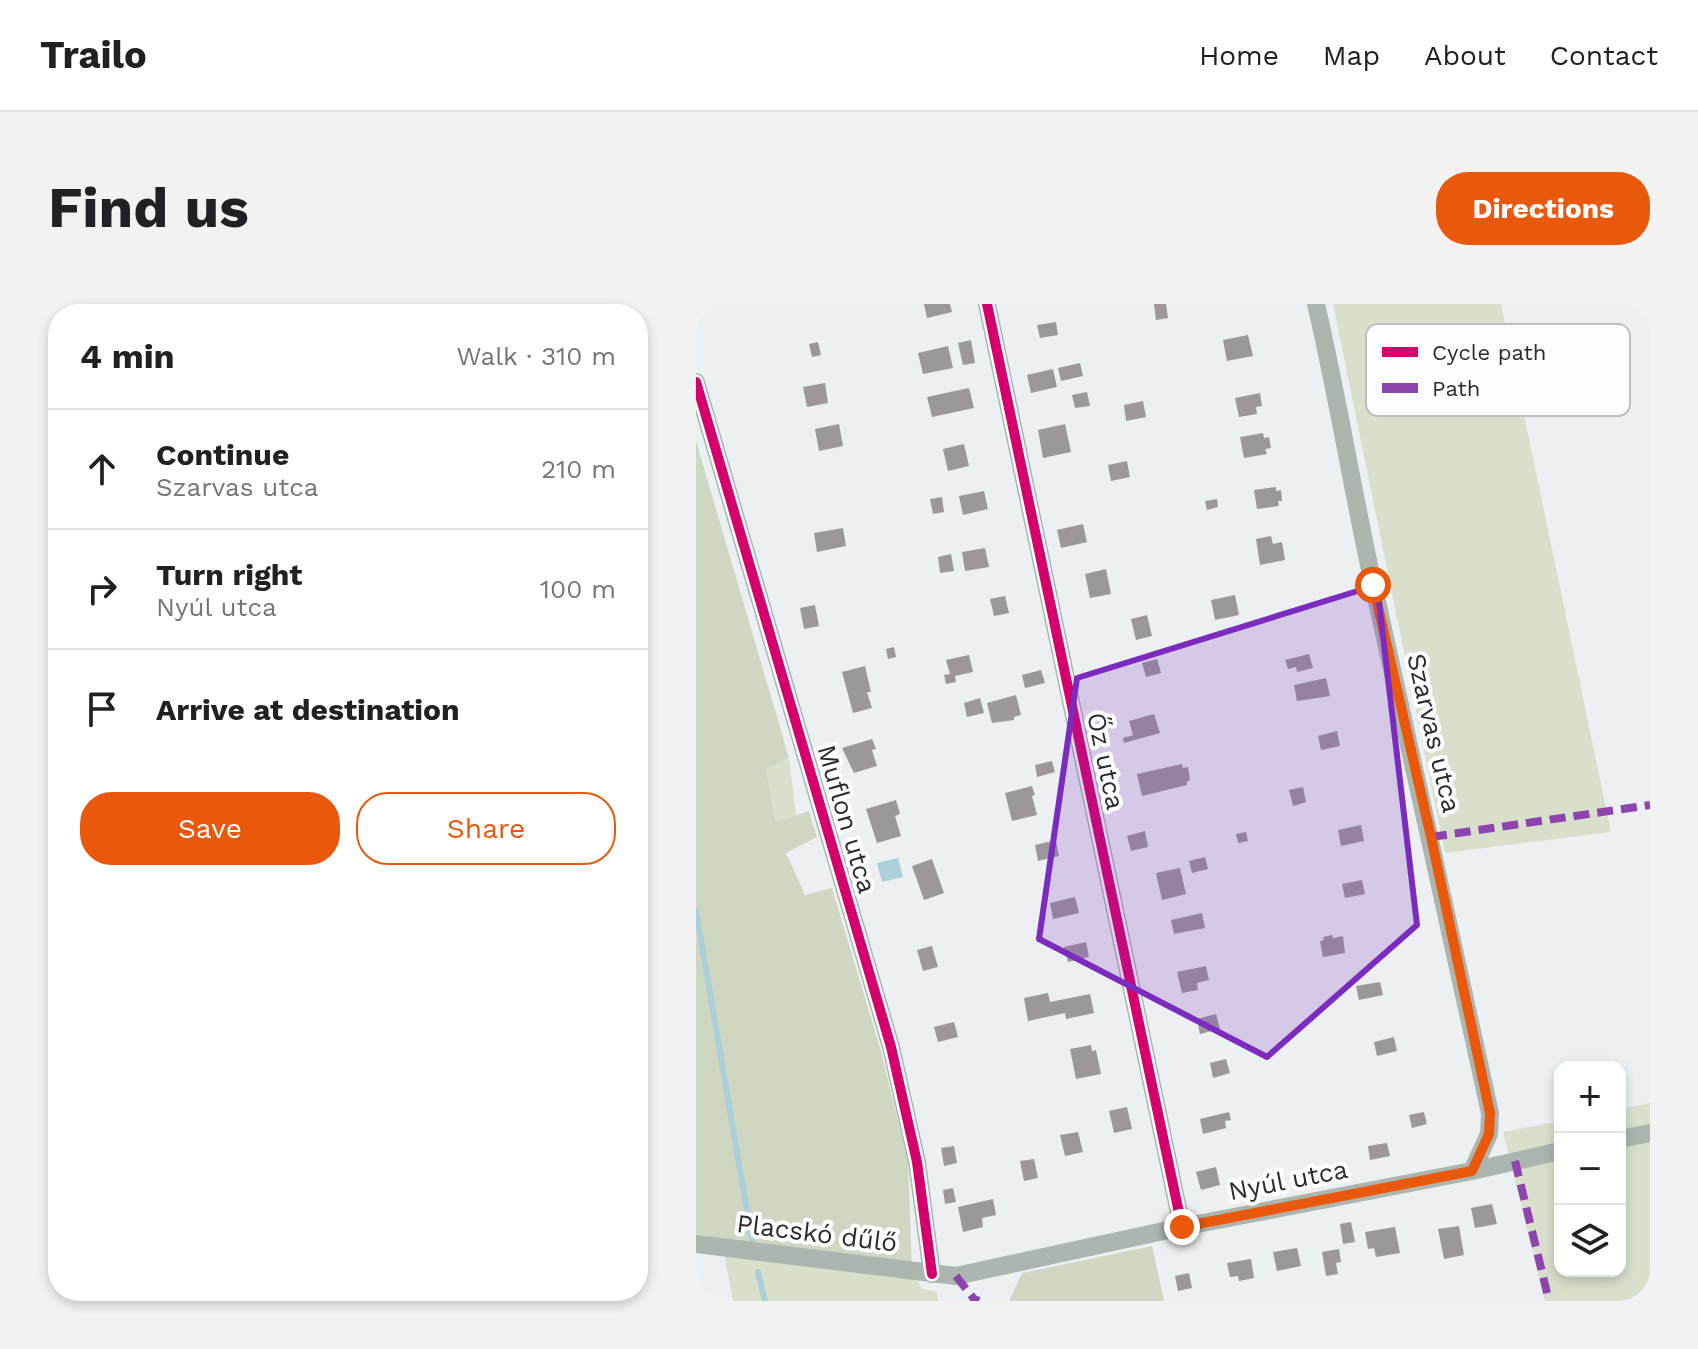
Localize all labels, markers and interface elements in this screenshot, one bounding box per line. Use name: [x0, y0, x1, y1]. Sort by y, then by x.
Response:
text: Trailo: [40, 33, 147, 77]
text: Home: [1199, 39, 1279, 72]
text: Map: [1323, 39, 1380, 72]
text: About: [1424, 39, 1506, 72]
text: Contact: [1550, 39, 1658, 72]
button: Directions: [1436, 172, 1650, 245]
text: Find us: [48, 175, 249, 241]
legend: [1366, 324, 1630, 416]
text: 4 min: [80, 336, 175, 376]
text: Cycle path: [1432, 340, 1546, 365]
text: Walk · 310 m: [456, 341, 616, 371]
text: Path: [1432, 376, 1480, 401]
text: Continue: [156, 437, 289, 472]
icon: ahead: [80, 447, 124, 491]
text: 210 m: [541, 454, 616, 484]
text: Szarvas utca: [156, 472, 318, 502]
text: Turn right: [156, 557, 302, 592]
icon: right: [80, 567, 124, 611]
route start: [1355, 567, 1391, 603]
text: 100 m: [540, 574, 616, 604]
text: Nyúl utca: [156, 592, 277, 622]
street label: Szarvas utca: [1401, 650, 1467, 816]
icon: arrive: [80, 687, 124, 731]
text: Arrive at destination: [156, 692, 460, 727]
street label: Őz utca: [1081, 710, 1131, 812]
street label: Muflon utca: [811, 741, 883, 897]
button: Save: [80, 792, 340, 865]
button: Share: [356, 792, 616, 865]
map controls: [1554, 1061, 1626, 1277]
button: +: [1554, 1061, 1626, 1133]
button: −: [1554, 1133, 1626, 1205]
street label: Nyúl utca: [1226, 1154, 1350, 1206]
button: layers: [1554, 1205, 1626, 1277]
street label: Placskó dűlő: [735, 1208, 899, 1258]
route end: [1164, 1209, 1200, 1245]

